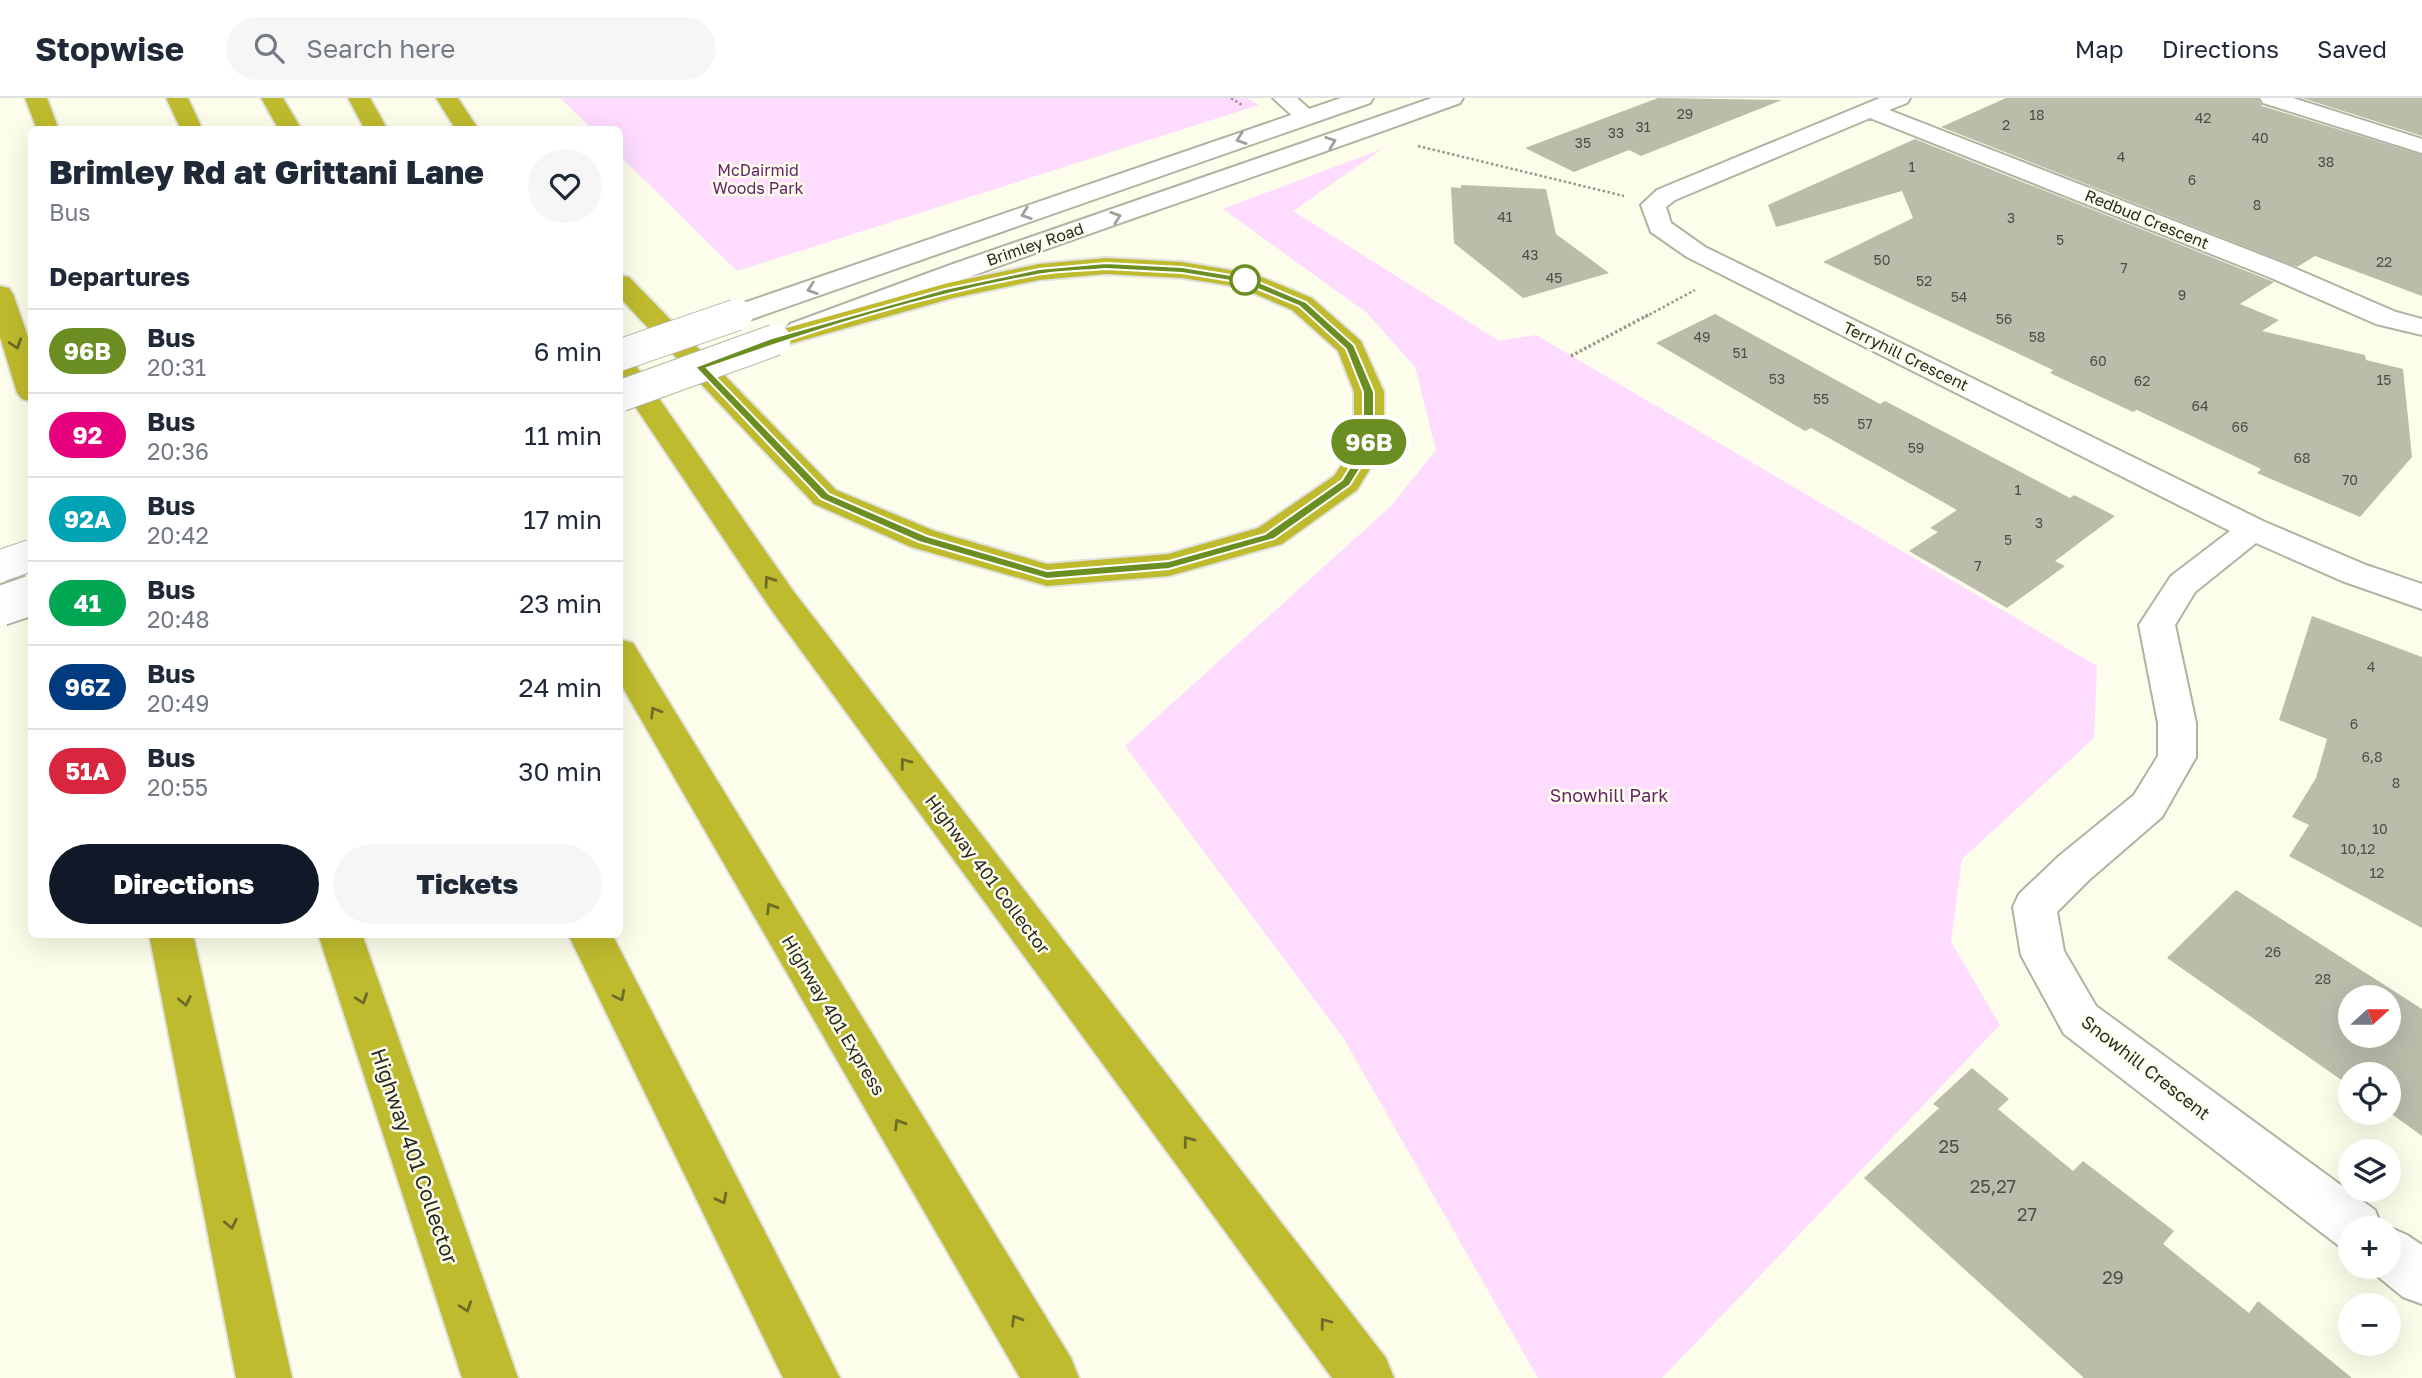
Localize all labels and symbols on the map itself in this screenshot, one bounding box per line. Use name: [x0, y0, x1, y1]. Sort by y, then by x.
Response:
house number: 29: [1677, 105, 1693, 122]
house number: 18: [2029, 106, 2045, 123]
house number: 42: [2195, 109, 2211, 126]
house number: 2: [2002, 116, 2010, 133]
house number: 31: [1636, 118, 1651, 135]
house number: 33: [1608, 124, 1624, 141]
house number: 40: [2251, 129, 2269, 146]
one-way arrow: [1236, 131, 1248, 145]
house number: 35: [1575, 134, 1591, 151]
one-way arrow: [1324, 136, 1336, 150]
house number: 4: [2117, 148, 2125, 165]
house number: 38: [2318, 153, 2334, 170]
house number: 1: [1909, 158, 1916, 175]
park label: McDairmid Woods Park: [713, 160, 803, 198]
house number: 6: [2188, 171, 2196, 188]
street label: Redbud Crescent: [2082, 185, 2212, 253]
house number: 8: [2253, 196, 2261, 213]
one-way arrow: [1021, 206, 1033, 220]
house number: 41: [1497, 208, 1513, 225]
house number: 3: [2007, 209, 2015, 226]
one-way arrow: [1109, 211, 1121, 225]
street label: Brimley Road: [984, 218, 1086, 270]
house number: 5: [2056, 231, 2064, 248]
house number: 43: [1522, 246, 1538, 263]
house number: 50: [1874, 251, 1890, 268]
house number: 22: [2376, 253, 2392, 270]
house number: 7: [2120, 259, 2128, 276]
unlabelled marker: [1230, 265, 1260, 295]
house number: 45: [1546, 269, 1562, 286]
house number: 52: [1916, 272, 1932, 289]
one-way arrow: [806, 281, 818, 295]
house number: 9: [2178, 286, 2186, 303]
house number: 54: [1951, 288, 1967, 305]
house number: 56: [1996, 310, 2012, 327]
street label: Terryhill Crescent: [1840, 317, 1972, 395]
house number: 49: [1693, 328, 1711, 345]
house number: 58: [2029, 328, 2045, 345]
one-way arrow: [7, 337, 22, 349]
house number: 51: [1733, 344, 1748, 361]
house number: 60: [2089, 352, 2107, 369]
house number: 53: [1769, 370, 1785, 387]
house number: 15: [2377, 371, 2391, 388]
house number: 62: [2134, 372, 2150, 389]
house number: 55: [1813, 390, 1829, 407]
house number: 64: [2191, 397, 2209, 414]
house number: 57: [1857, 415, 1873, 432]
house number: 66: [2232, 418, 2248, 435]
line badge: 96B: [1329, 419, 1409, 465]
house number: 59: [1908, 439, 1924, 456]
house number: 68: [2293, 449, 2311, 466]
house number: 70: [2342, 471, 2358, 488]
house number: 1: [2015, 481, 2022, 498]
house number: 3: [2035, 514, 2043, 531]
house number: 5: [2004, 531, 2012, 548]
house number: 7: [1974, 557, 1982, 574]
one-way arrow: [765, 576, 777, 589]
house number: 4: [2367, 658, 2375, 675]
one-way arrow: [650, 706, 663, 719]
house number: 6: [2350, 715, 2358, 732]
house number: 6,8: [2361, 748, 2383, 765]
one-way arrow: [901, 759, 913, 771]
house number: 8: [2392, 774, 2400, 791]
park label: Snowhill Park: [1550, 784, 1668, 806]
street label: Highway 401 Collector: [921, 790, 1055, 958]
house number: 10: [2372, 820, 2388, 837]
house number: 10,12: [2341, 840, 2375, 857]
house number: 12: [2370, 864, 2384, 881]
one-way arrow: [766, 902, 779, 915]
street label: Highway 401 Express: [778, 931, 890, 1099]
house number: 26: [2265, 943, 2281, 960]
house number: 28: [2315, 970, 2331, 987]
north arrow: [2338, 985, 2401, 1048]
one-way arrow: [612, 988, 626, 1001]
one-way arrow: [354, 993, 368, 1005]
one-way arrow: [177, 995, 192, 1007]
street label: Snowhill Crescent: [2077, 1010, 2215, 1124]
street label: Highway 401 Collector: [366, 1045, 464, 1267]
one-way arrow: [894, 1119, 907, 1132]
house number: 25: [1939, 1135, 1959, 1157]
one-way arrow: [1184, 1137, 1197, 1149]
house number: 25,27: [1970, 1175, 2016, 1197]
one-way arrow: [714, 1192, 728, 1204]
house number: 27: [2017, 1203, 2037, 1225]
one-way arrow: [223, 1218, 238, 1230]
house number: 29: [2102, 1266, 2124, 1288]
one-way arrow: [458, 1301, 472, 1313]
one-way arrow: [1011, 1314, 1024, 1327]
one-way arrow: [1320, 1319, 1333, 1331]

